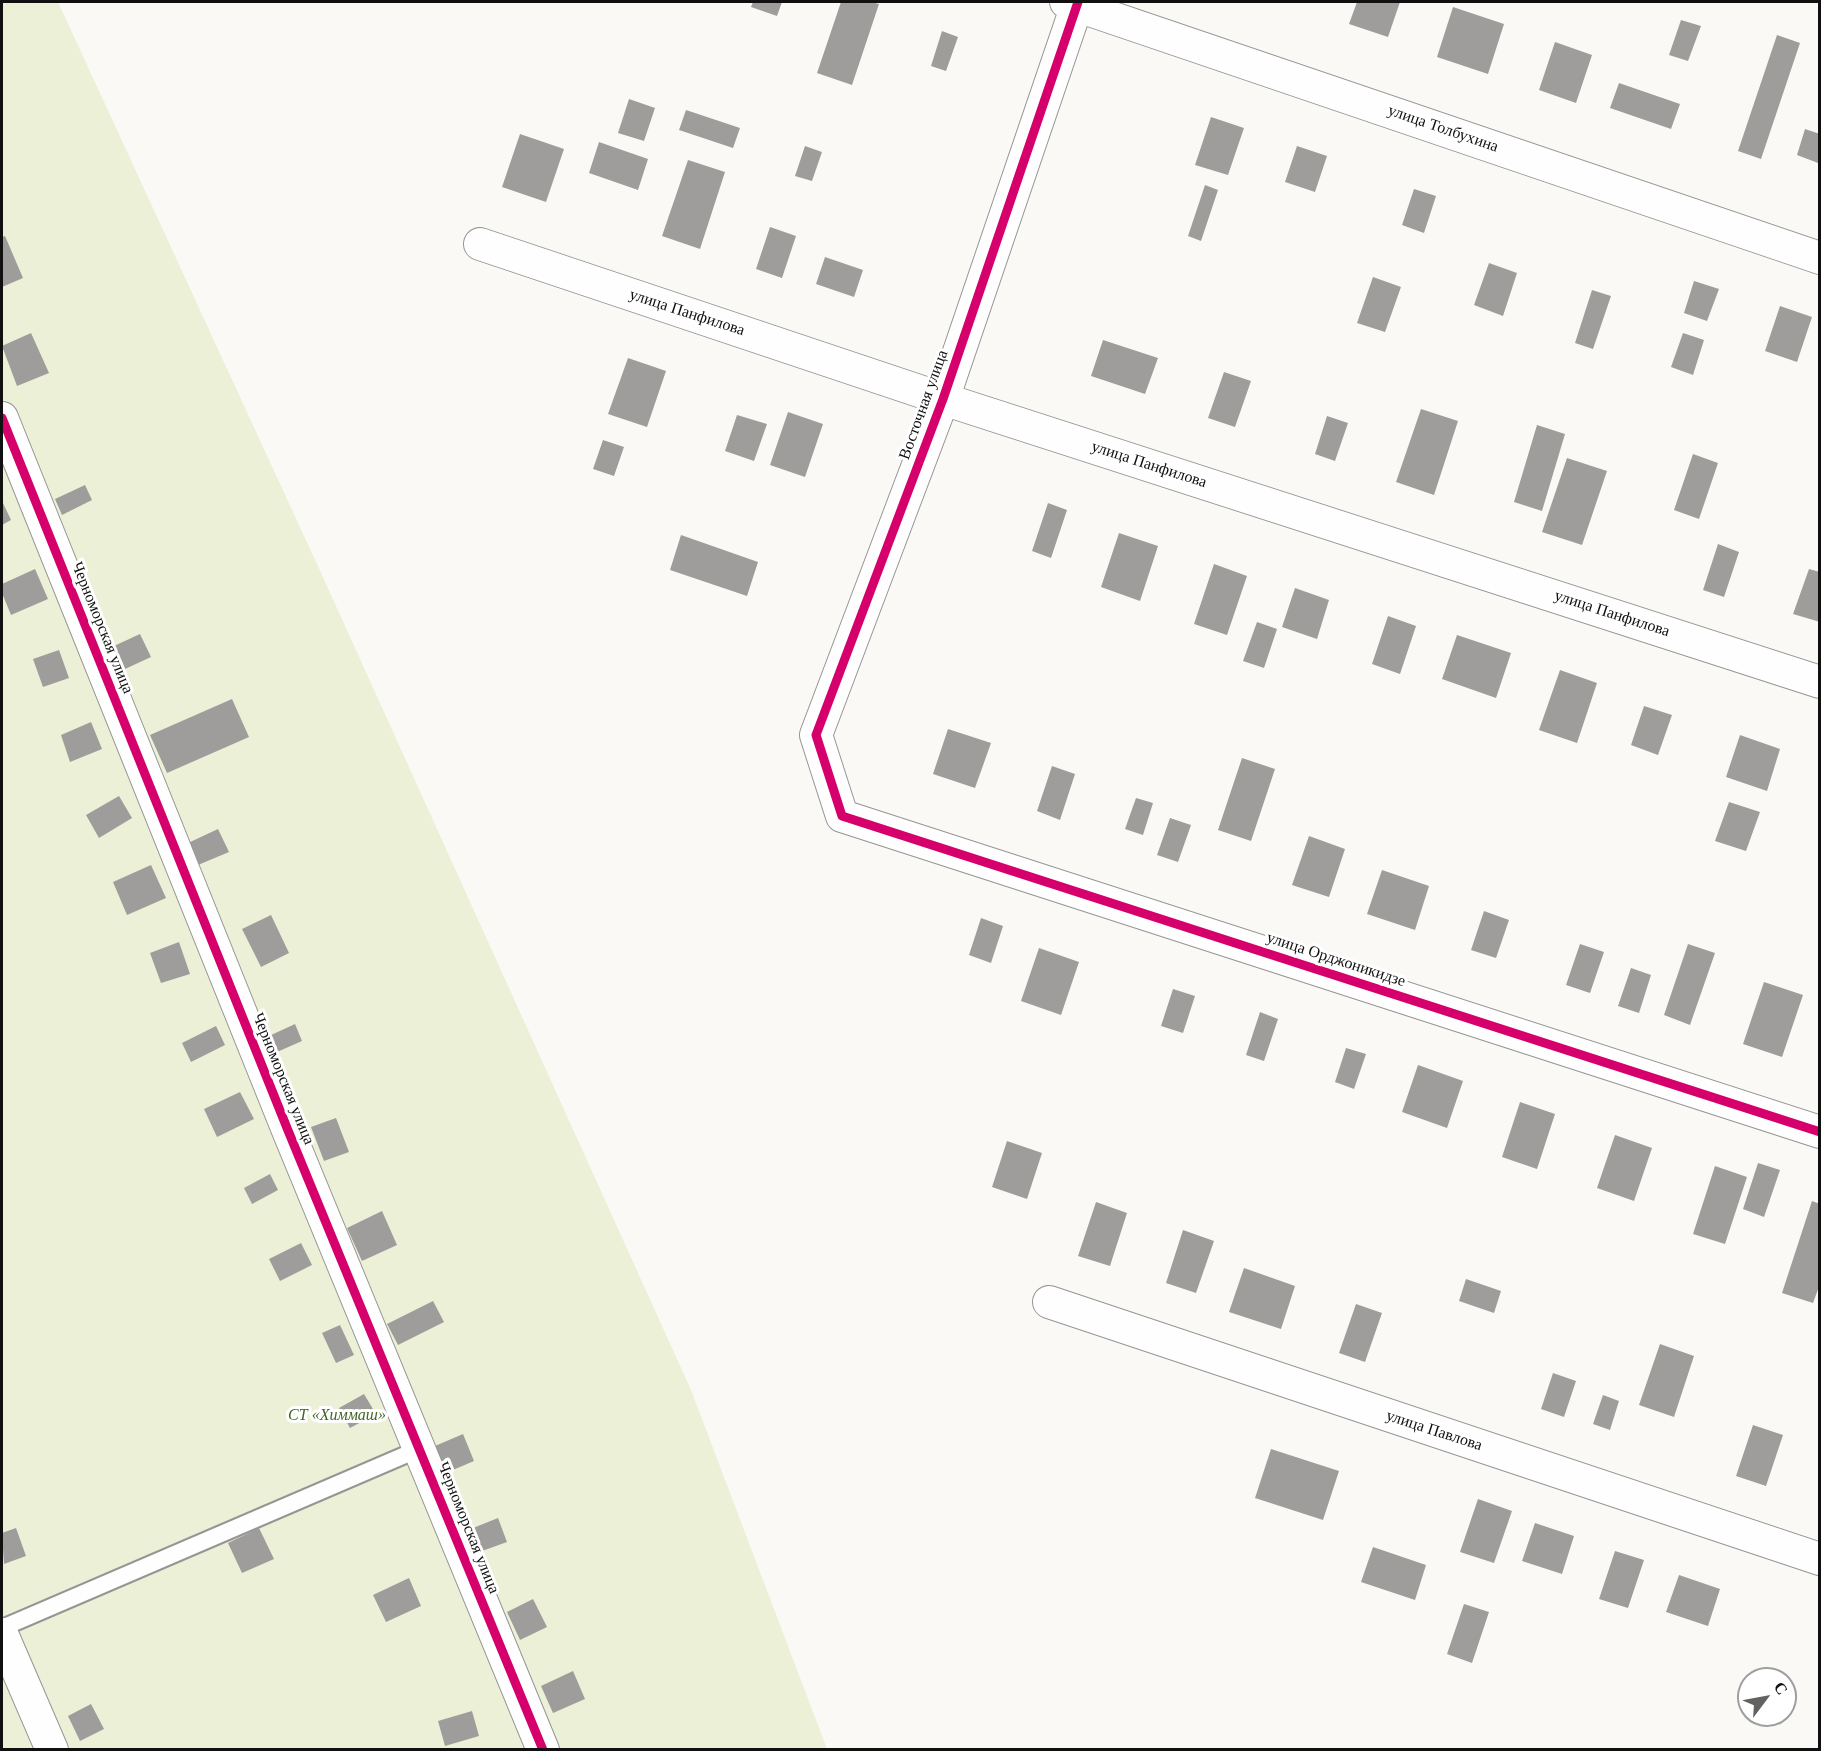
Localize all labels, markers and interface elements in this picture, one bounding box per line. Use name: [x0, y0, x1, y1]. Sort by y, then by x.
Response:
street label: улица Толбухина: [1385, 101, 1501, 157]
street label: улица Панфилова: [627, 285, 747, 341]
street label: Восточная улица: [895, 348, 953, 462]
street label: улица Панфилова: [1089, 437, 1209, 493]
street label: Черноморская улица: [67, 559, 137, 697]
street label: улица Панфилова: [1552, 586, 1672, 642]
street label: улица Орджоникидзе: [1264, 928, 1408, 992]
street label: Черноморская улица: [248, 1010, 318, 1148]
park label: СТ «Химмаш»: [288, 1406, 386, 1426]
street label: улица Павлова: [1384, 1406, 1484, 1456]
street label: Черноморская улица: [433, 1459, 503, 1597]
north arrow: [1737, 1667, 1797, 1727]
text: С: [1771, 1679, 1791, 1698]

